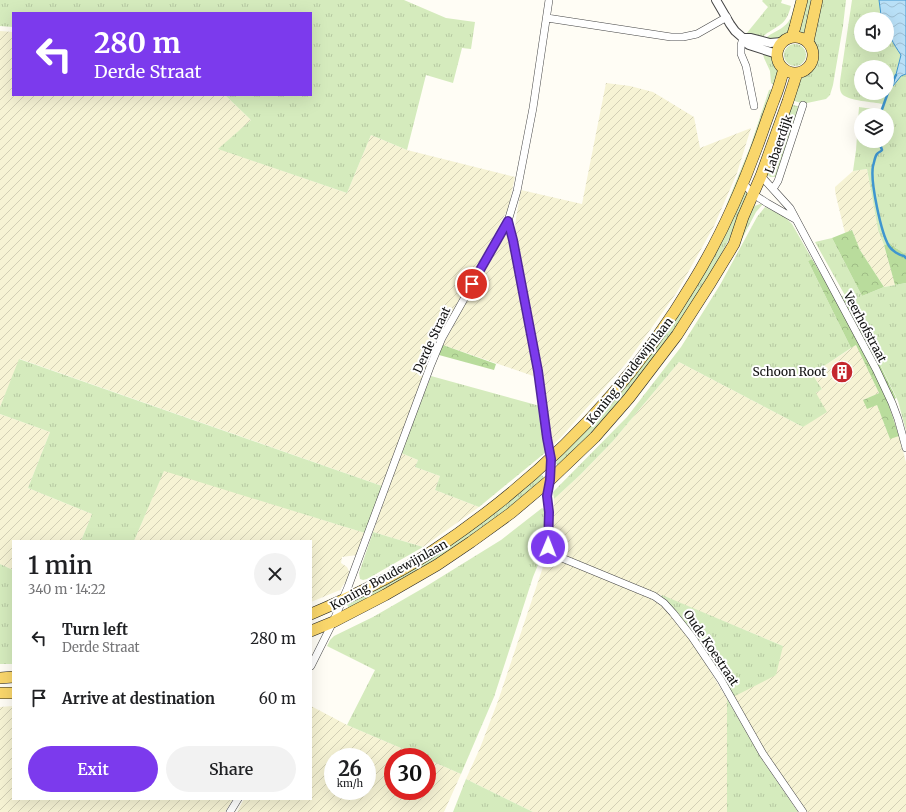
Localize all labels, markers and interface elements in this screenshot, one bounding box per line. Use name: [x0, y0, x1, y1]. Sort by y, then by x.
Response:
map controls: [854, 12, 894, 148]
button: sound: [854, 12, 894, 52]
text: 280 m: [94, 25, 181, 61]
icon: left: [28, 28, 80, 80]
text: Derde Straat: [94, 60, 201, 83]
button: search: [854, 60, 894, 100]
button: layers: [854, 108, 894, 148]
street label: Labaerdijk: [761, 112, 796, 175]
pin: [455, 267, 489, 301]
icon: arrive: [461, 273, 483, 295]
street label: Veerhofstraat: [840, 288, 890, 365]
street label: Derde Straat: [410, 304, 454, 375]
street label: Koning Boudewijnlaan: [583, 314, 676, 427]
building icon: Schoon Root: [829, 359, 855, 385]
place label: Schoon Root: [753, 364, 826, 379]
position arrow: [527, 526, 569, 568]
street label: Koning Boudewijnlaan: [328, 536, 450, 613]
text: 1 min: [28, 550, 93, 581]
button: close: [254, 553, 296, 595]
text: 340 m · 14:22: [28, 581, 106, 598]
street label: Oude Koestraat: [681, 607, 742, 689]
text: Turn left: [62, 620, 128, 639]
icon: left: [28, 627, 50, 649]
text: 280 m: [250, 629, 296, 648]
text: Derde Straat: [62, 639, 140, 656]
icon: arrive: [28, 687, 50, 709]
text: Arrive at destination: [62, 689, 215, 708]
text: 60 m: [259, 689, 296, 708]
button: Exit: [28, 746, 158, 792]
button: Share: [166, 746, 296, 792]
speed limit sign: 30: [384, 748, 436, 800]
text: 26: [338, 756, 362, 781]
text: km/h: [337, 777, 363, 790]

